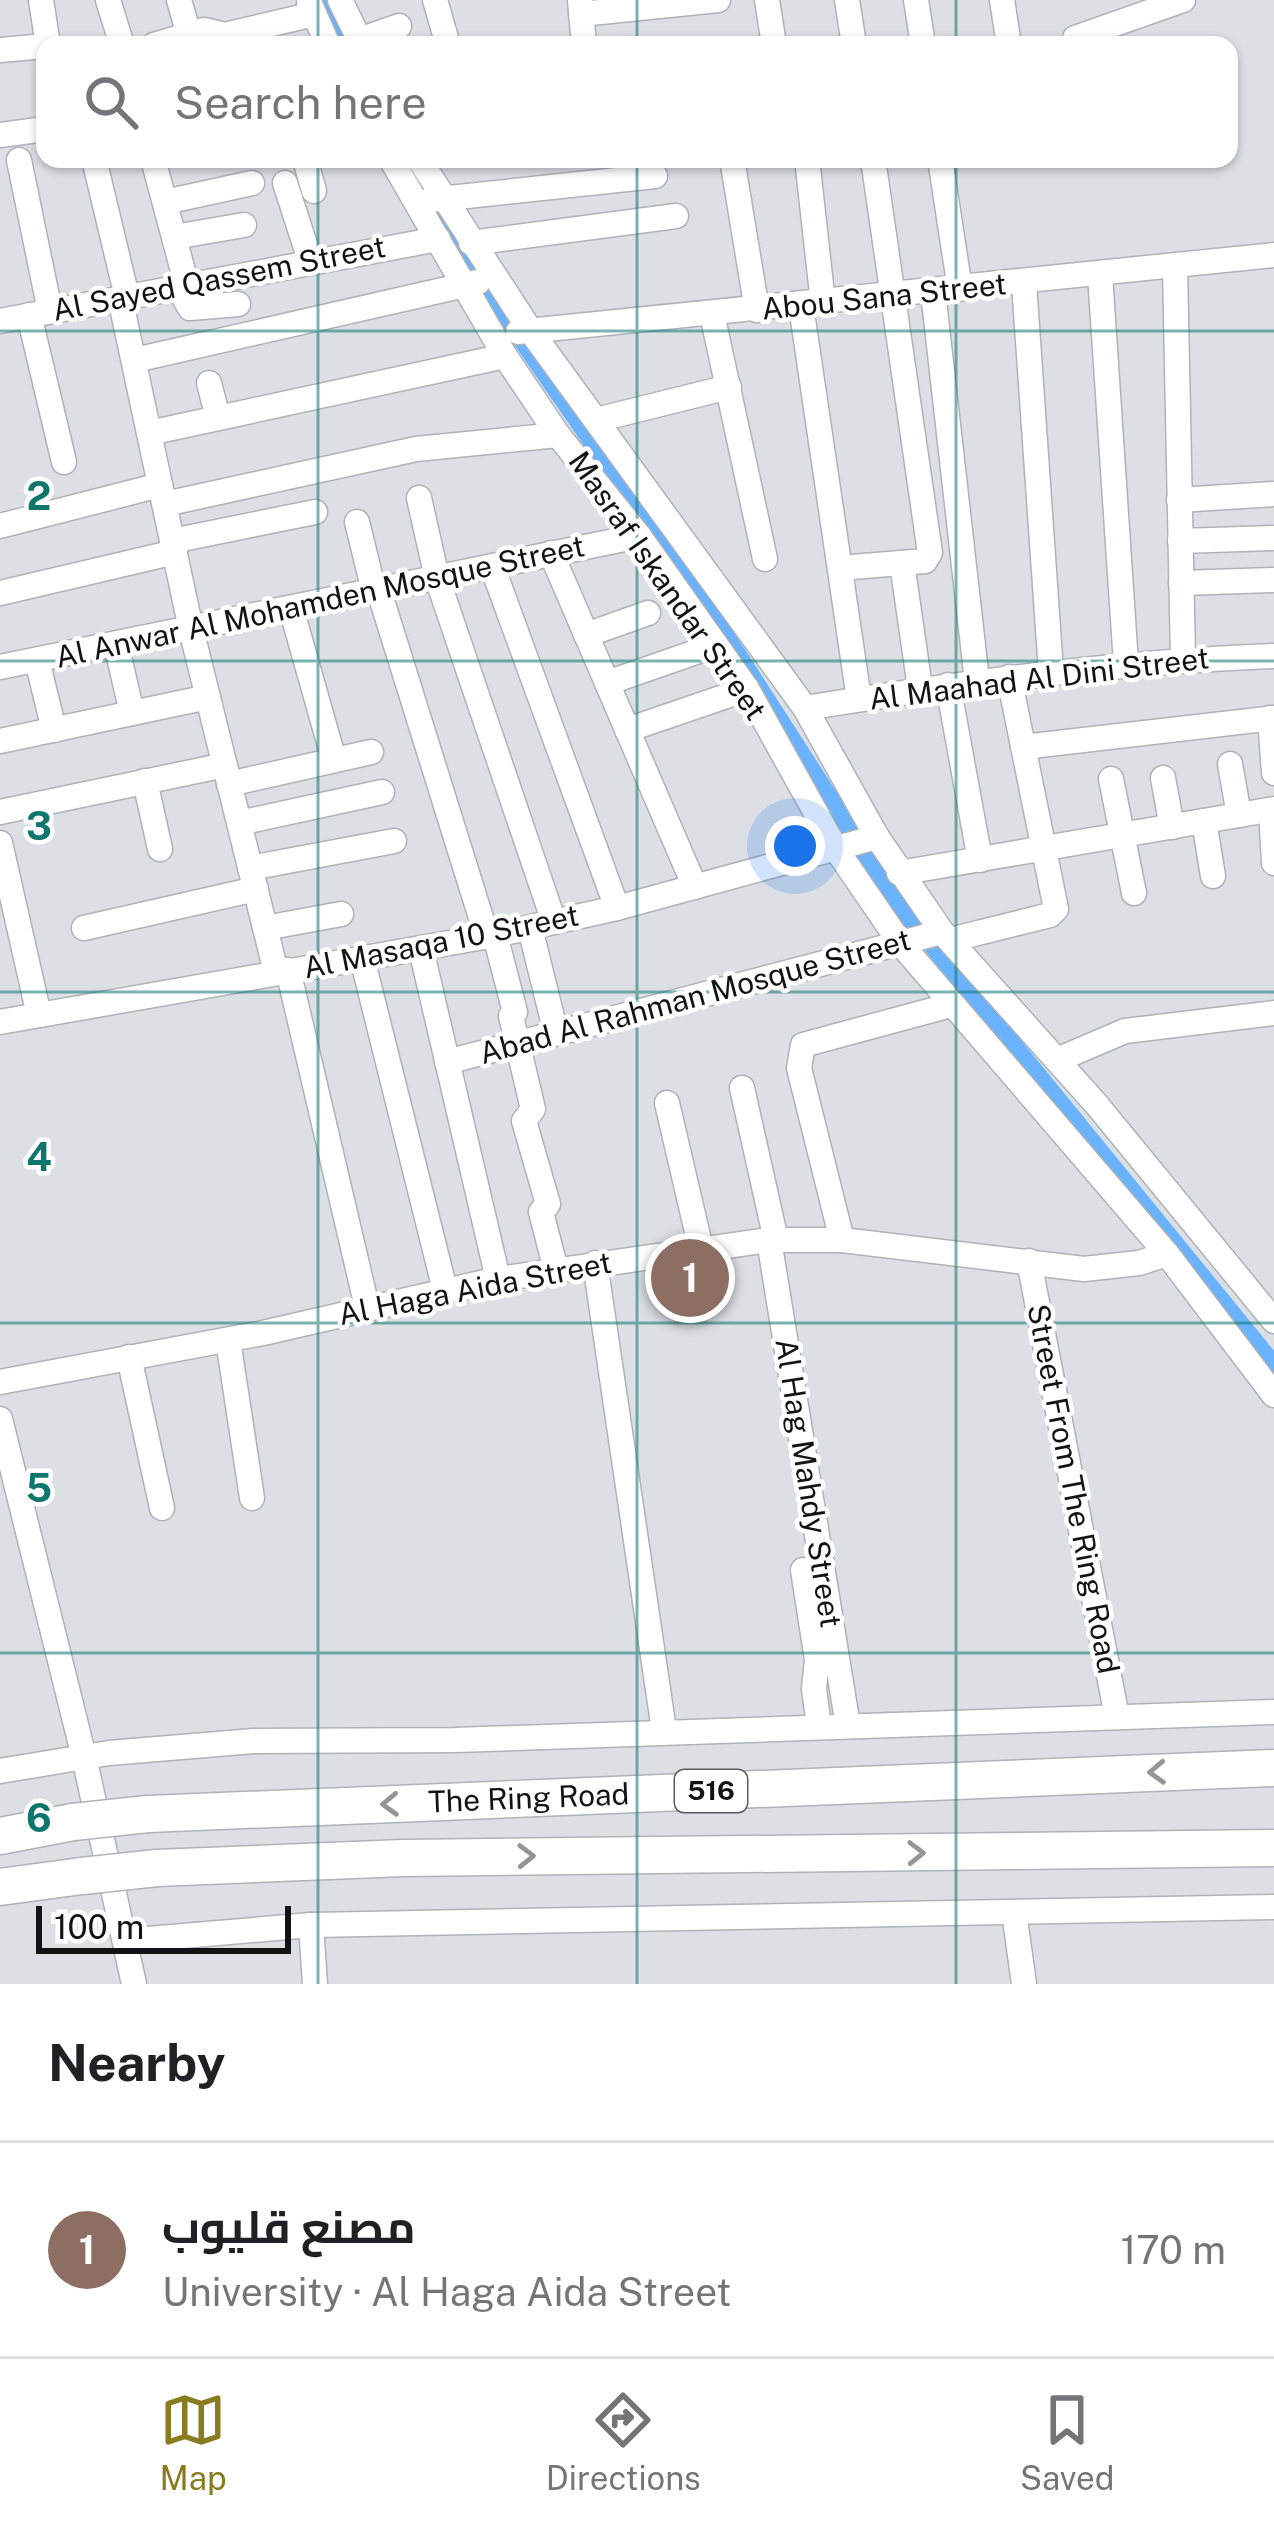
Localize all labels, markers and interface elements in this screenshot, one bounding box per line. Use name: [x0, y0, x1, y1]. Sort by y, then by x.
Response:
search box: [36, 36, 1238, 168]
icon: search: [78, 69, 144, 135]
text: Search here: [174, 76, 427, 129]
street label: Al Sayed Qassem Street: [49, 228, 388, 328]
street label: Abou Sana Street: [760, 265, 1008, 327]
street label: Masraf Iskandar Street: [561, 444, 774, 727]
text: 2: [27, 473, 51, 519]
street label: Al Anwar Al Mohamden Mosque Street: [52, 527, 588, 675]
street label: Al Maahad Al Dini Street: [867, 639, 1211, 717]
text: 3: [26, 803, 52, 849]
your location: [765, 816, 825, 876]
street label: Al Masaqa 10 Street: [300, 897, 582, 985]
street label: Abad Al Rahman Mosque Street: [475, 921, 914, 1071]
text: 4: [26, 1134, 52, 1180]
pin: 1: [651, 1233, 729, 1323]
street label: Al Haga Aida Street: [335, 1244, 614, 1332]
street label: Street From The Ring Road: [1020, 1301, 1127, 1677]
street label: Al Hag Mahdy Street: [768, 1336, 850, 1630]
text: 5: [26, 1465, 52, 1511]
one-way arrow: [1147, 1759, 1166, 1785]
road number: 516: [675, 1770, 747, 1812]
street label: The Ring Road: [427, 1775, 630, 1820]
one-way arrow: [380, 1791, 399, 1817]
text: 6: [26, 1795, 52, 1841]
one-way arrow: [907, 1840, 926, 1866]
one-way arrow: [517, 1844, 536, 1870]
scale bar: [36, 1900, 291, 1953]
text: 100 m: [54, 1908, 144, 1946]
text: Nearby: [48, 2033, 225, 2092]
text: مصنع قليوب: [162, 2200, 415, 2253]
text: 1: [79, 2227, 95, 2273]
text: 170 m: [1120, 2227, 1226, 2273]
text: University · Al Haga Aida Street: [162, 2269, 732, 2315]
tab: Map: [160, 2387, 227, 2497]
tab: Directions: [546, 2387, 701, 2497]
tab: Saved: [1020, 2387, 1114, 2497]

